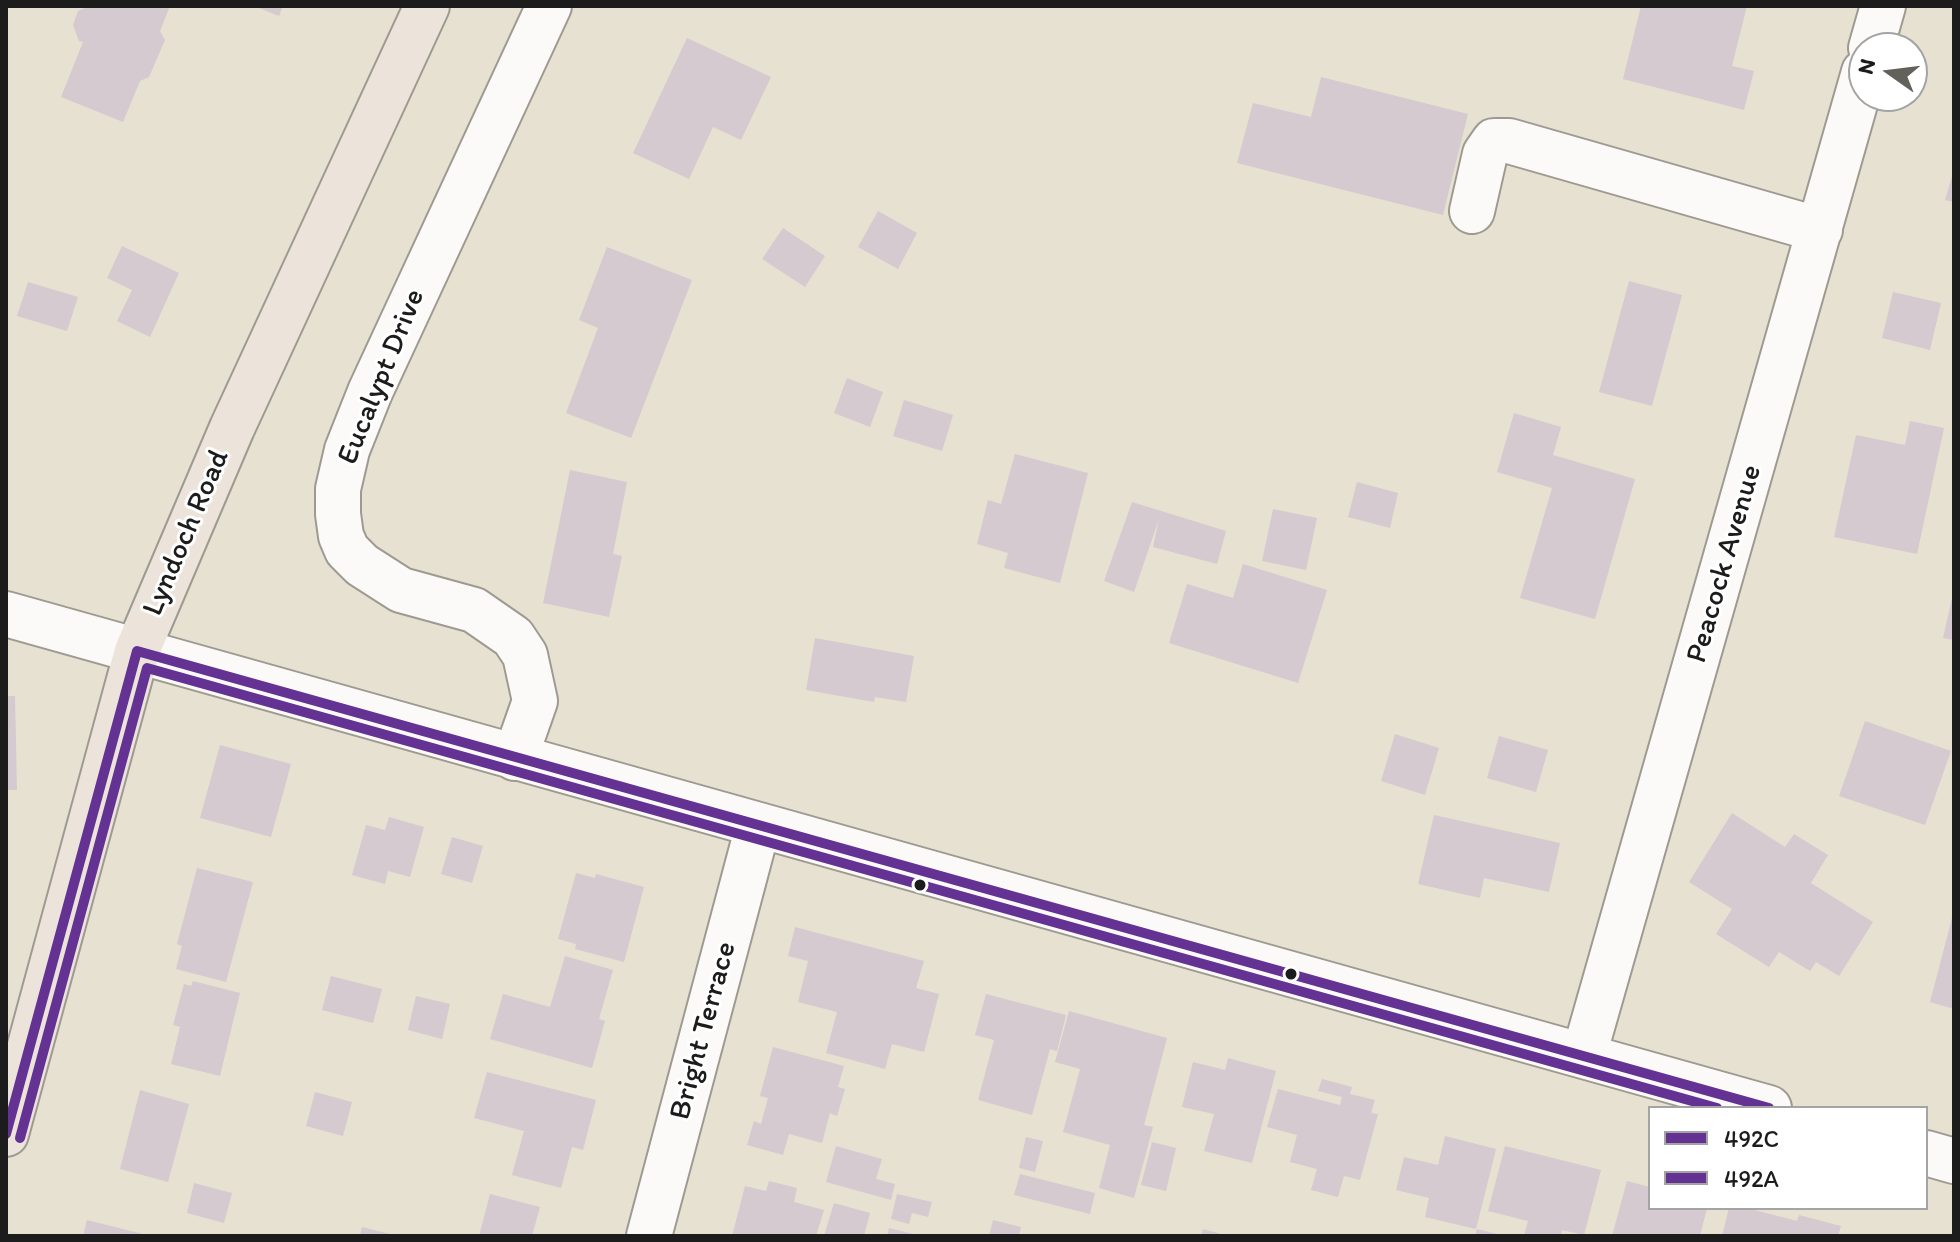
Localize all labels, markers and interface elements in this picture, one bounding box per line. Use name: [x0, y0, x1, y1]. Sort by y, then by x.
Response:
north arrow: [1848, 32, 1928, 112]
text: N: [1851, 56, 1881, 77]
street label: Eucalypt Drive: [330, 284, 434, 470]
street label: Lyndoch Road: [136, 444, 238, 622]
street label: Peacock Avenue: [1680, 461, 1770, 667]
unlabelled marker: [912, 877, 928, 893]
street label: Bright Terrace: [663, 938, 745, 1124]
unlabelled marker: [1283, 966, 1299, 982]
legend: [1648, 1106, 1928, 1210]
text: 492C: [1724, 1124, 1779, 1153]
text: 492A: [1724, 1164, 1779, 1193]

